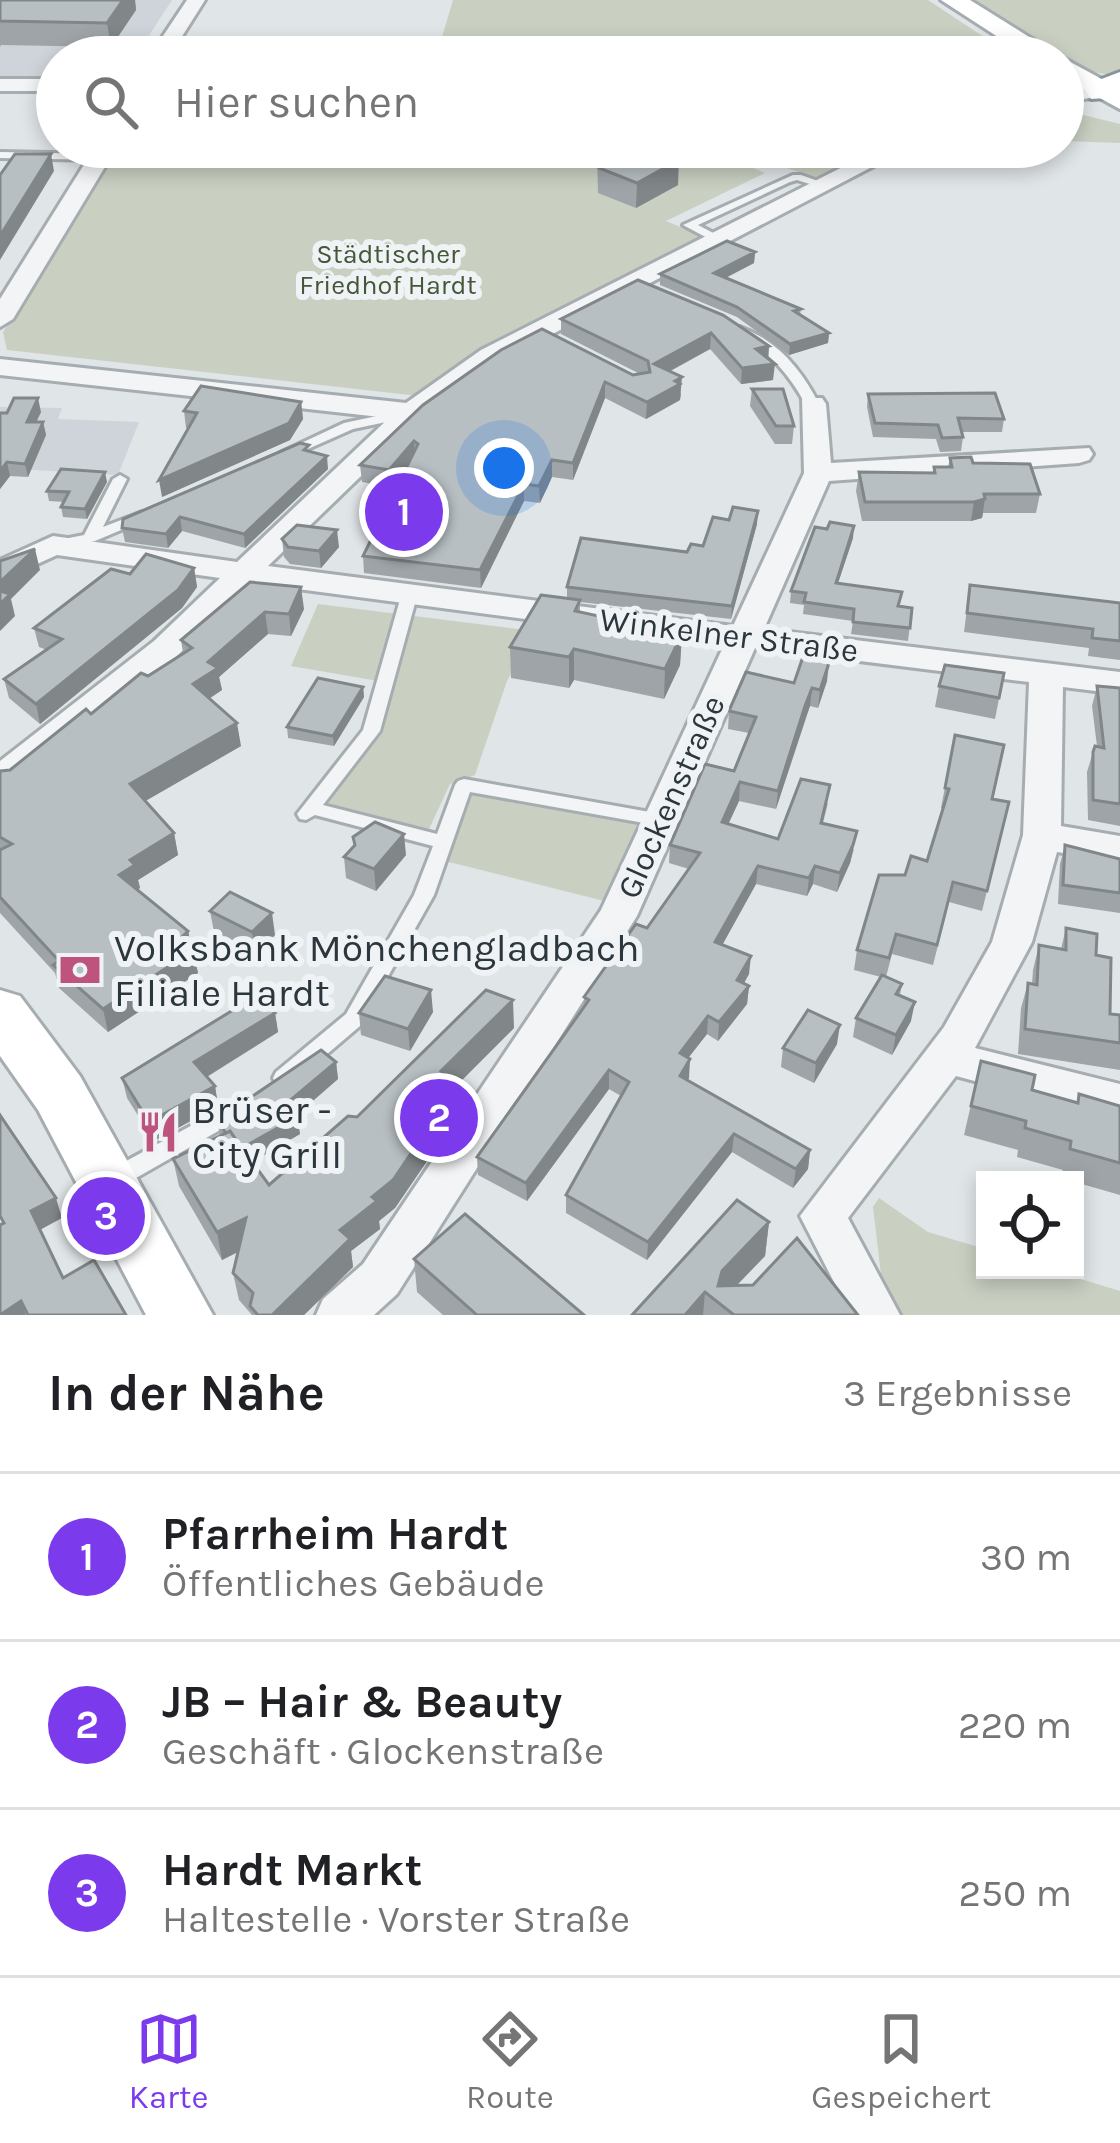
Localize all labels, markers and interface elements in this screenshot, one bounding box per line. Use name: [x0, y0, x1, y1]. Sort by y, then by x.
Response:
search box: [36, 36, 1084, 168]
icon: search: [78, 69, 144, 135]
text: Hier suchen: [174, 76, 419, 128]
park label: Städtischer Friedhof Hardt: [299, 238, 477, 301]
your location: [474, 438, 534, 498]
pin: 1: [365, 467, 443, 557]
street label: Winkelner Straße: [597, 600, 861, 670]
street label: Glockenstraße: [609, 690, 733, 904]
place label: Volksbank Mönchengladbach Filiale Hardt: [114, 925, 640, 1016]
bank icon: Volksbank Mönchengladbach Filiale Hardt: [57, 947, 103, 993]
pin: 2: [400, 1073, 478, 1163]
place label: Brüser - City Grill: [192, 1087, 342, 1178]
restaurant icon: Brüser - City Grill: [135, 1109, 181, 1155]
pin: 3: [67, 1171, 145, 1261]
map controls: [976, 1171, 1084, 1279]
button: locate: [976, 1171, 1084, 1279]
text: In der Nähe: [48, 1363, 325, 1423]
text: 3 Ergebnisse: [843, 1370, 1072, 1416]
text: Pfarrheim Hardt: [162, 1508, 508, 1560]
text: 1: [80, 1534, 94, 1580]
text: 30 m: [980, 1534, 1072, 1580]
text: Öffentliches Gebäude: [162, 1560, 545, 1606]
text: JB – Hair & Beauty: [162, 1676, 562, 1728]
text: 2: [75, 1702, 99, 1748]
text: 220 m: [958, 1702, 1072, 1748]
text: Geschäft · Glockenstraße: [162, 1728, 604, 1774]
text: Hardt Markt: [162, 1844, 422, 1896]
text: 3: [75, 1870, 99, 1916]
text: 250 m: [958, 1870, 1072, 1916]
text: Haltestelle · Vorster Straße: [162, 1896, 630, 1942]
tab: Karte: [129, 2006, 208, 2116]
tab: Route: [466, 2006, 554, 2116]
tab: Gespeichert: [811, 2006, 991, 2116]

